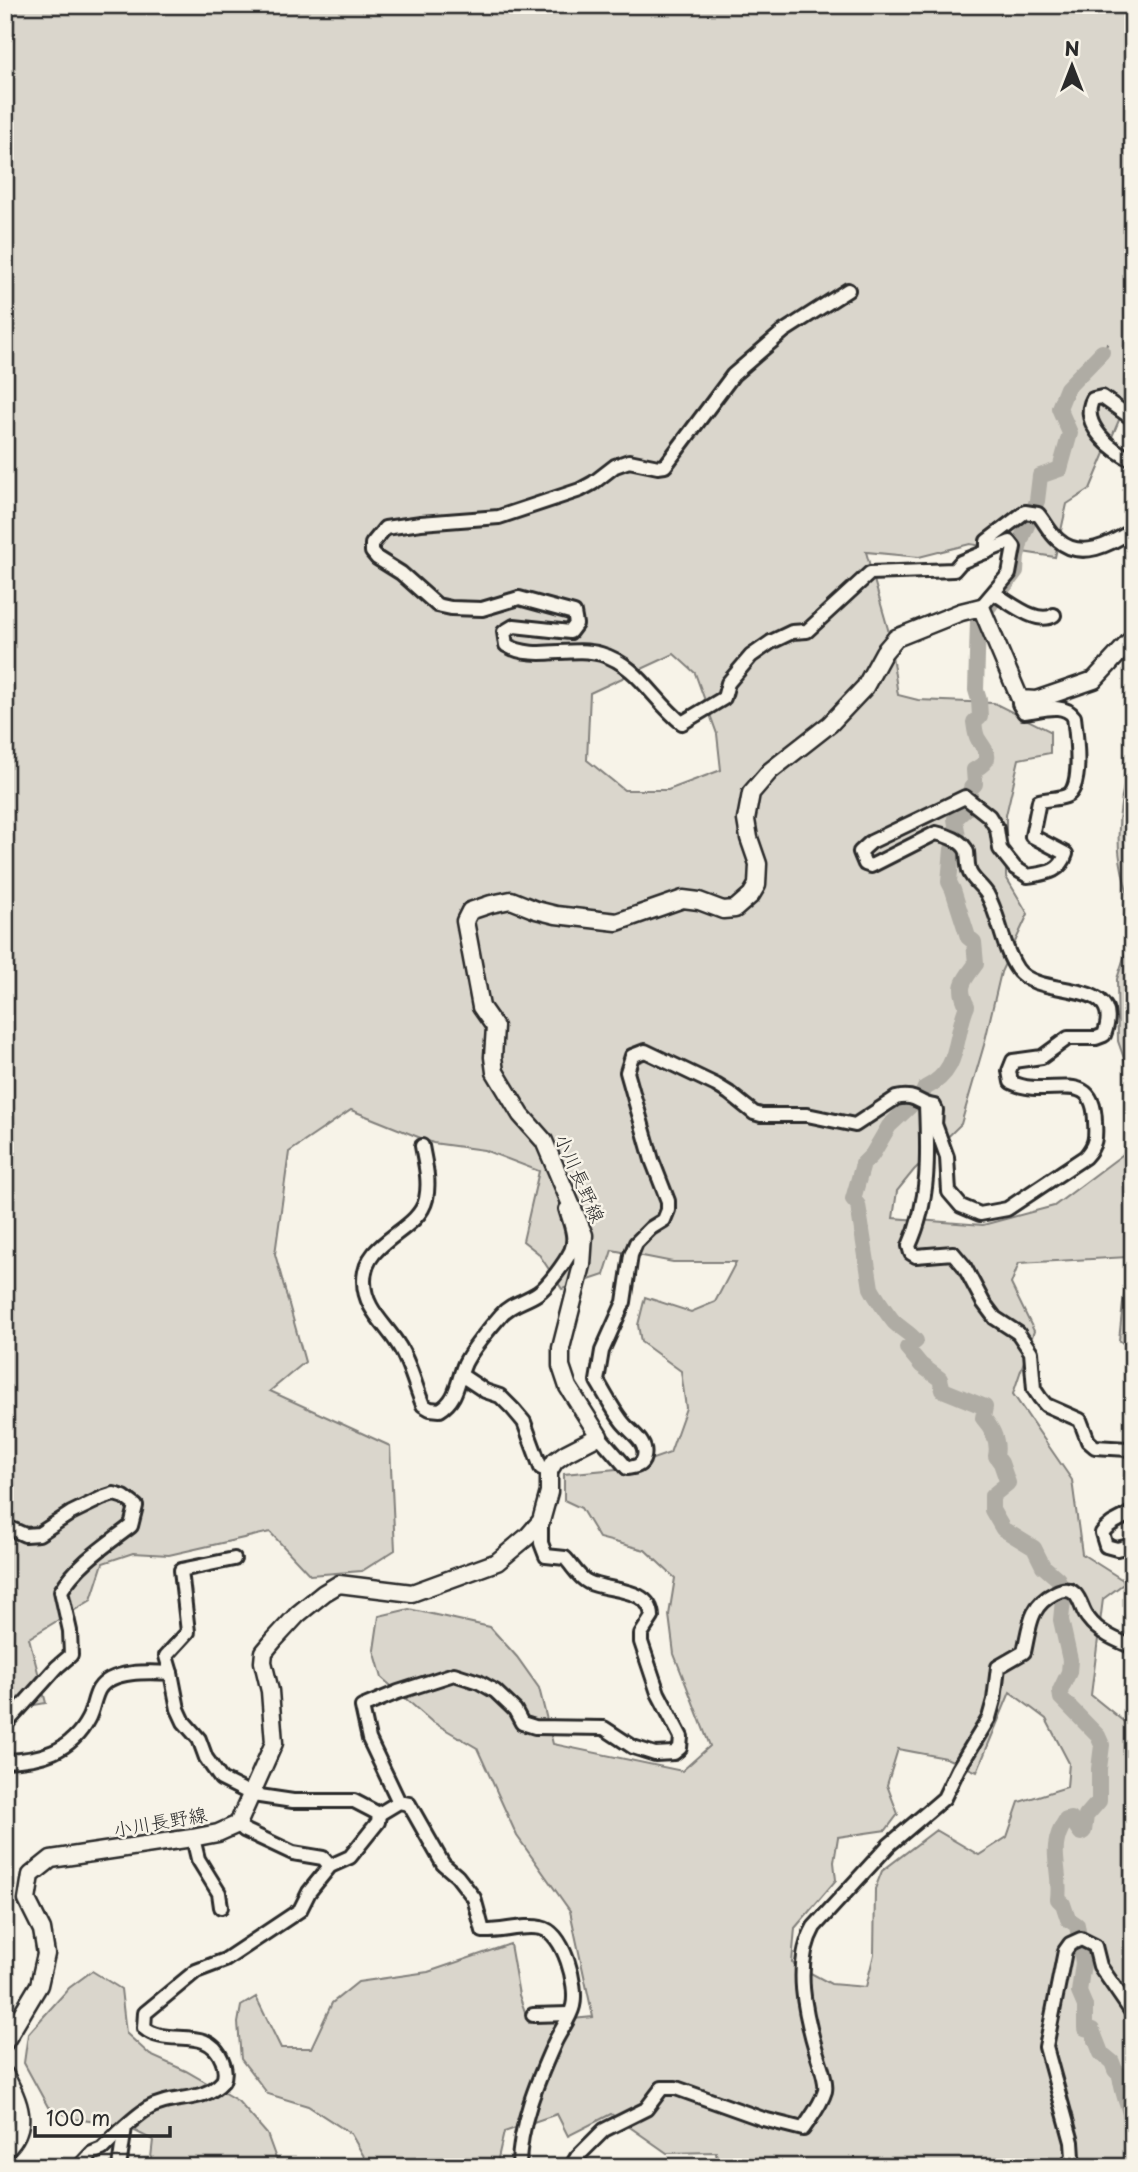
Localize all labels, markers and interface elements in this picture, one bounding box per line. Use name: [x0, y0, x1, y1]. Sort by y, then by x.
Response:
north arrow: [1036, 32, 1106, 102]
text: N: [1064, 34, 1080, 62]
street label: 小川長野線: [549, 1128, 613, 1227]
street label: 小川長野線: [111, 1799, 209, 1843]
scale bar: [35, 2095, 170, 2139]
text: 100 m: [46, 2101, 110, 2133]

